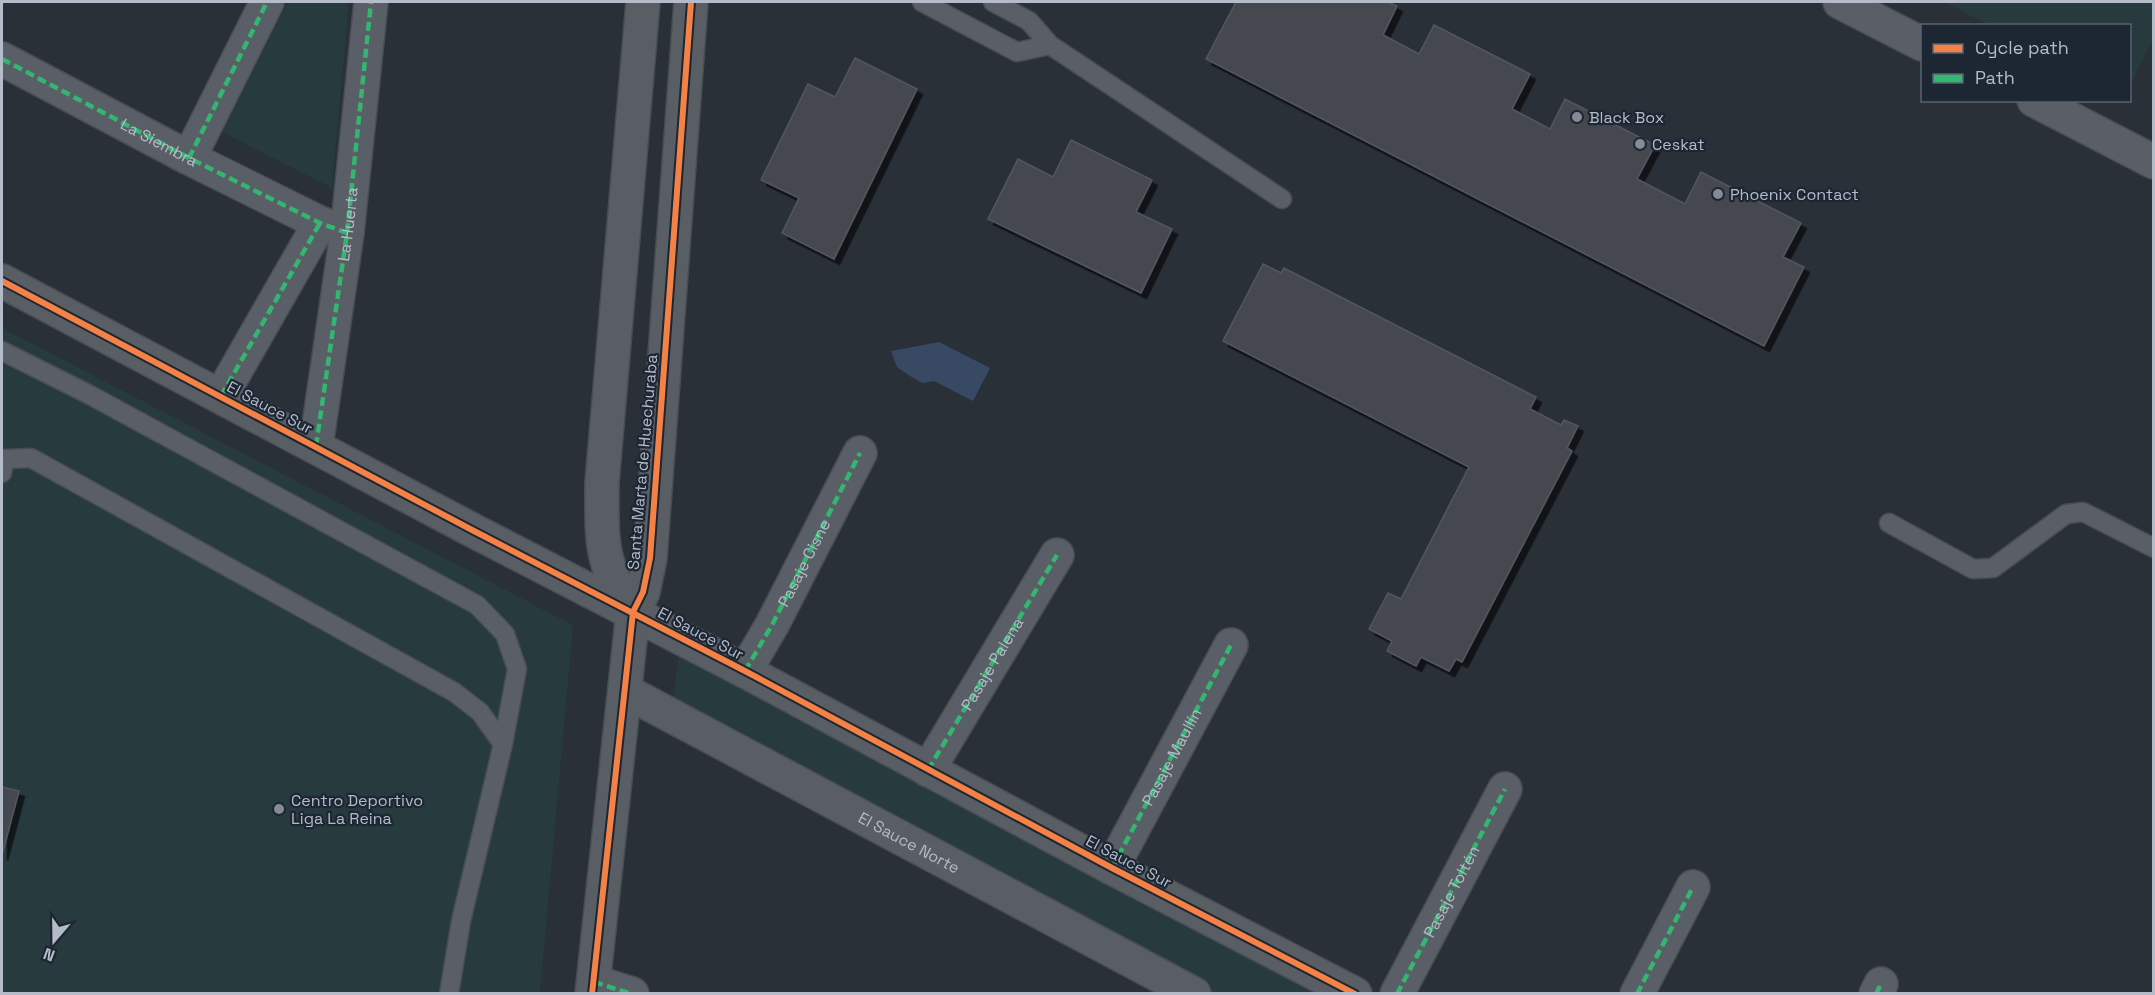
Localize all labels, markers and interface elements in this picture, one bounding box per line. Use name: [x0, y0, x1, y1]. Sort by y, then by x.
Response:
legend: [1921, 24, 2131, 102]
text: Cycle path: [1975, 36, 2069, 59]
text: Path: [1975, 66, 2015, 89]
place label: Black Box: [1589, 107, 1664, 128]
marker: Black Box: [1570, 110, 1584, 124]
street label: La Siembra: [117, 114, 201, 172]
place label: Ceskat: [1652, 134, 1705, 155]
marker: Ceskat: [1633, 137, 1647, 151]
place label: Phoenix Contact: [1730, 184, 1859, 205]
street label: La Huerta: [333, 186, 363, 263]
marker: Phoenix Contact: [1711, 187, 1725, 201]
street label: Santa Marta de Huechuraba: [623, 354, 662, 571]
street label: El Sauce Sur: [223, 376, 316, 439]
street label: Pasaje Cisne: [773, 516, 835, 611]
street label: El Sauce Sur: [654, 602, 747, 665]
street label: Pasaje Palena: [956, 614, 1028, 714]
street label: Pasaje Maullín: [1137, 705, 1206, 810]
place label: Centro Deportivo Liga La Reina: [291, 790, 423, 829]
marker: Centro Deportivo Liga La Reina: [272, 802, 286, 816]
street label: El Sauce Norte: [855, 807, 963, 878]
street label: El Sauce Sur: [1082, 830, 1175, 893]
street label: Pasaje Toltén: [1419, 842, 1484, 941]
north arrow: [24, 911, 84, 971]
text: N: [40, 943, 58, 966]

